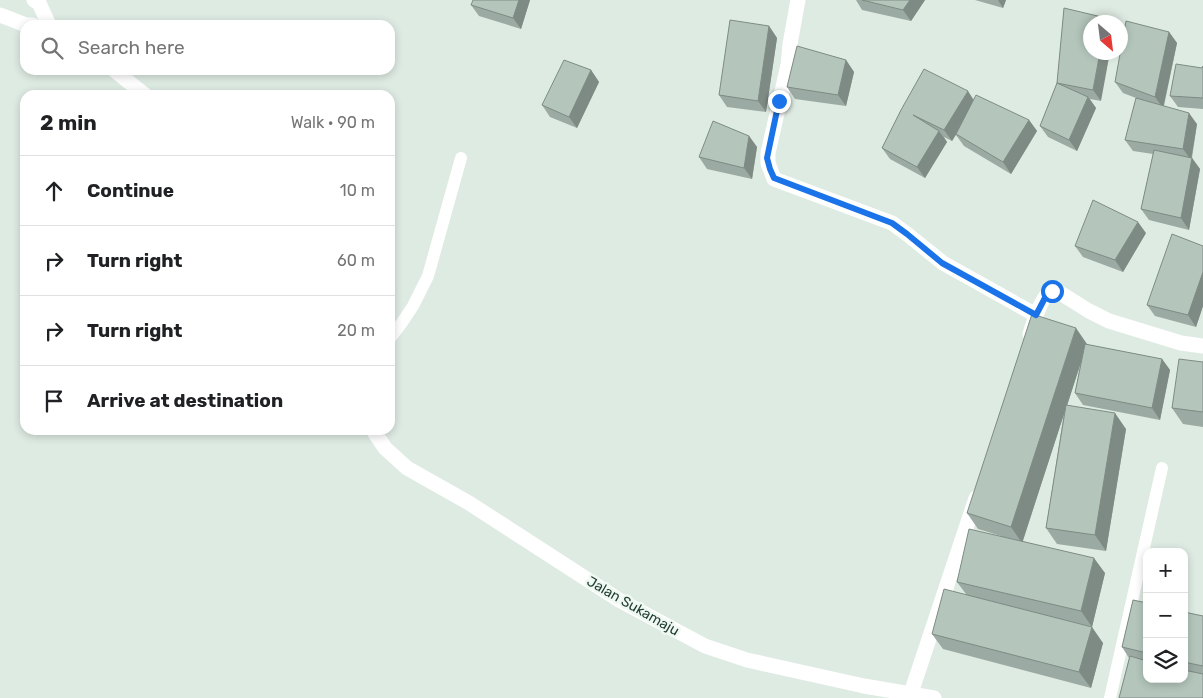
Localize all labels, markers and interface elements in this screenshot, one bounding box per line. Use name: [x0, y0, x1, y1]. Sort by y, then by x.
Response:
north arrow: [1083, 15, 1128, 60]
search box: [20, 20, 395, 75]
icon: search: [38, 34, 66, 62]
text: Search here: [78, 36, 185, 59]
route end: [768, 90, 791, 113]
text: 2 min: [40, 110, 97, 135]
text: Walk · 90 m: [291, 113, 375, 132]
icon: ahead: [40, 177, 68, 205]
text: Continue: [87, 179, 174, 202]
text: 10 m: [340, 181, 375, 200]
icon: right: [40, 247, 68, 275]
text: Turn right: [87, 249, 182, 272]
text: 60 m: [337, 251, 375, 270]
route start: [1041, 280, 1064, 303]
icon: right: [40, 317, 68, 345]
text: Turn right: [87, 319, 182, 342]
text: 20 m: [337, 321, 375, 340]
icon: arrive: [40, 387, 68, 415]
text: Arrive at destination: [87, 389, 283, 412]
map controls: [1143, 548, 1188, 683]
button: +: [1143, 548, 1188, 593]
street label: Jalan Sukamaju: [584, 573, 682, 639]
button: −: [1143, 593, 1188, 638]
button: layers: [1143, 638, 1188, 683]

